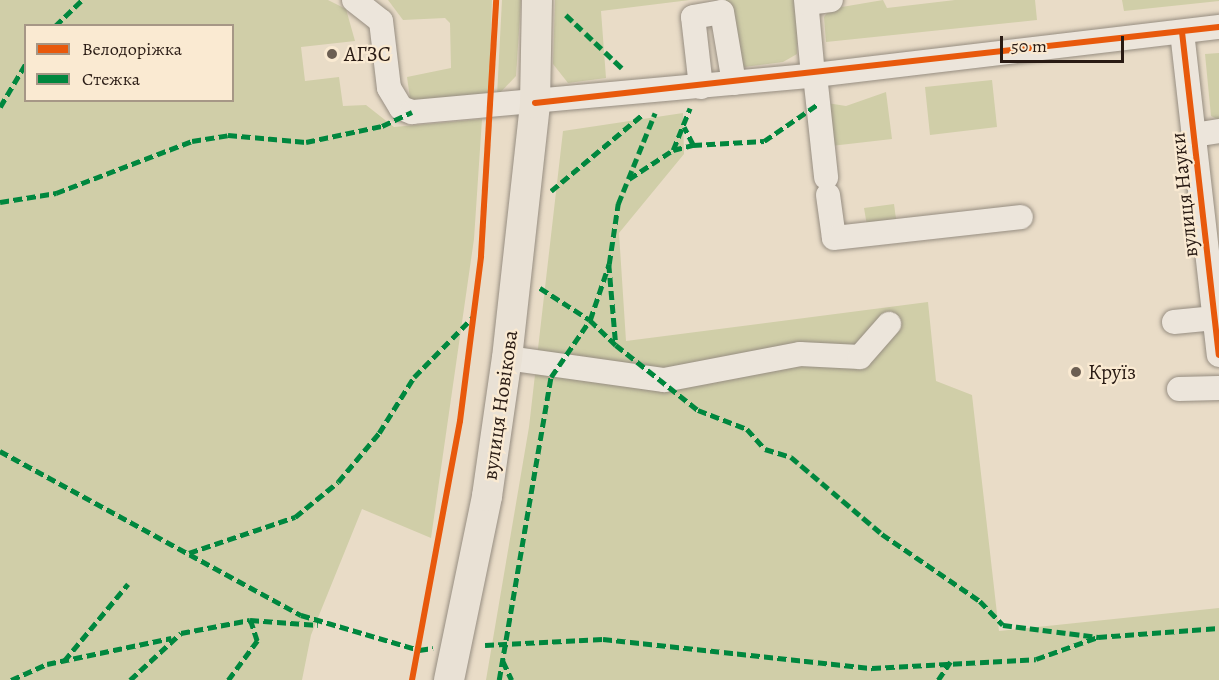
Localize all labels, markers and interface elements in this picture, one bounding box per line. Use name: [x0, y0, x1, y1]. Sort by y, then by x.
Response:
legend: [24, 24, 234, 102]
scale bar: [1003, 24, 1128, 62]
text: 50 m: [1011, 34, 1047, 58]
text: Велодоріжка: [82, 37, 182, 61]
place label: АГЗС: [344, 41, 391, 67]
marker: АГЗС: [325, 47, 339, 61]
text: Стежка: [82, 67, 140, 91]
street label: вулиця Науки: [1165, 131, 1203, 259]
street label: вулиця Новікова: [477, 329, 523, 481]
place label: Круїз: [1088, 359, 1136, 385]
marker: Круїз: [1069, 365, 1083, 379]

